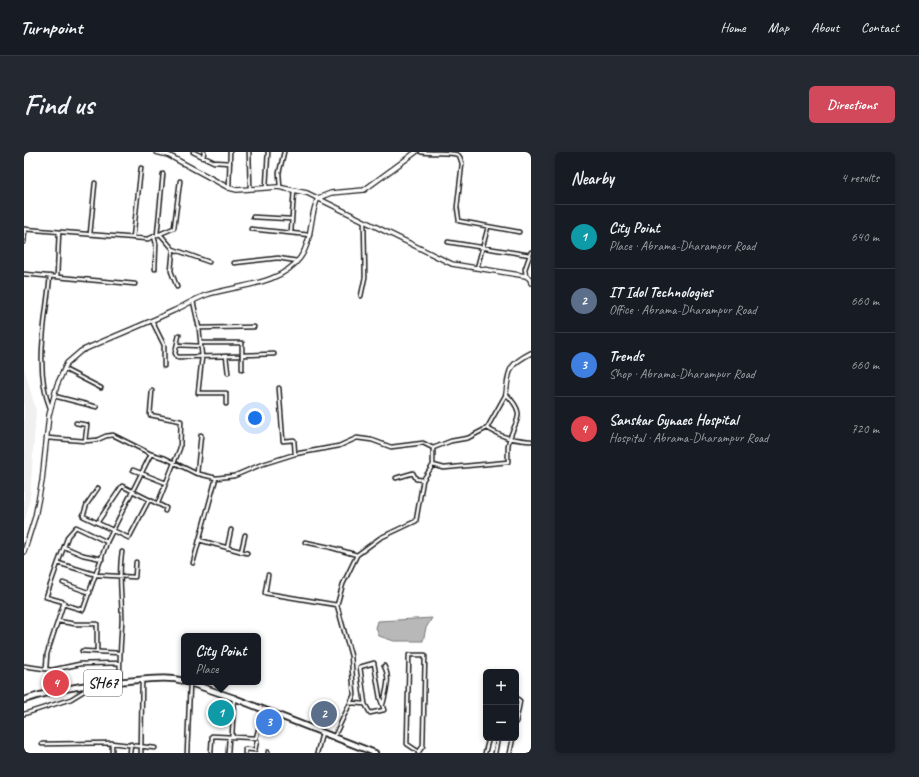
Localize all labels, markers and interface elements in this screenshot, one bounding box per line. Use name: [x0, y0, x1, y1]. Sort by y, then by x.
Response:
text: Turnpoint: [20, 16, 82, 40]
text: Home: [720, 19, 746, 36]
text: Map: [768, 19, 789, 36]
text: About: [811, 19, 839, 36]
text: Contact: [861, 19, 899, 36]
button: Directions: [809, 86, 895, 123]
text: Find us: [24, 87, 94, 122]
text: Nearby: [571, 168, 614, 189]
text: 4 results: [841, 170, 879, 186]
text: City Point: [609, 219, 660, 238]
text: 1: [581, 229, 587, 245]
text: 640 m: [851, 229, 879, 245]
text: Place · Abrama-Dharampur Road: [609, 238, 756, 254]
text: IT Idol Technologies: [609, 283, 712, 302]
text: 2: [581, 293, 587, 309]
text: 660 m: [851, 293, 879, 309]
text: Office · Abrama-Dharampur Road: [609, 302, 757, 318]
text: Trends: [609, 347, 643, 366]
text: 3: [581, 357, 587, 373]
text: 660 m: [851, 357, 879, 373]
text: Shop · Abrama-Dharampur Road: [609, 366, 755, 382]
your location: [245, 408, 265, 428]
text: Sanskar Gynaec Hospital: [609, 411, 738, 430]
text: 4: [581, 421, 587, 437]
text: 720 m: [851, 421, 879, 437]
text: Hospital · Abrama-Dharampur Road: [609, 430, 768, 446]
popup: [181, 633, 261, 685]
text: City Point: [196, 642, 246, 661]
text: Place: [196, 661, 218, 677]
pin: 4: [43, 668, 69, 698]
map controls: [483, 669, 519, 741]
button: +: [483, 669, 519, 705]
road number: SH67: [84, 670, 122, 696]
pin: 1: [208, 698, 234, 728]
pin: 2: [311, 699, 337, 729]
button: −: [483, 705, 519, 741]
pin: 3: [256, 707, 282, 737]

